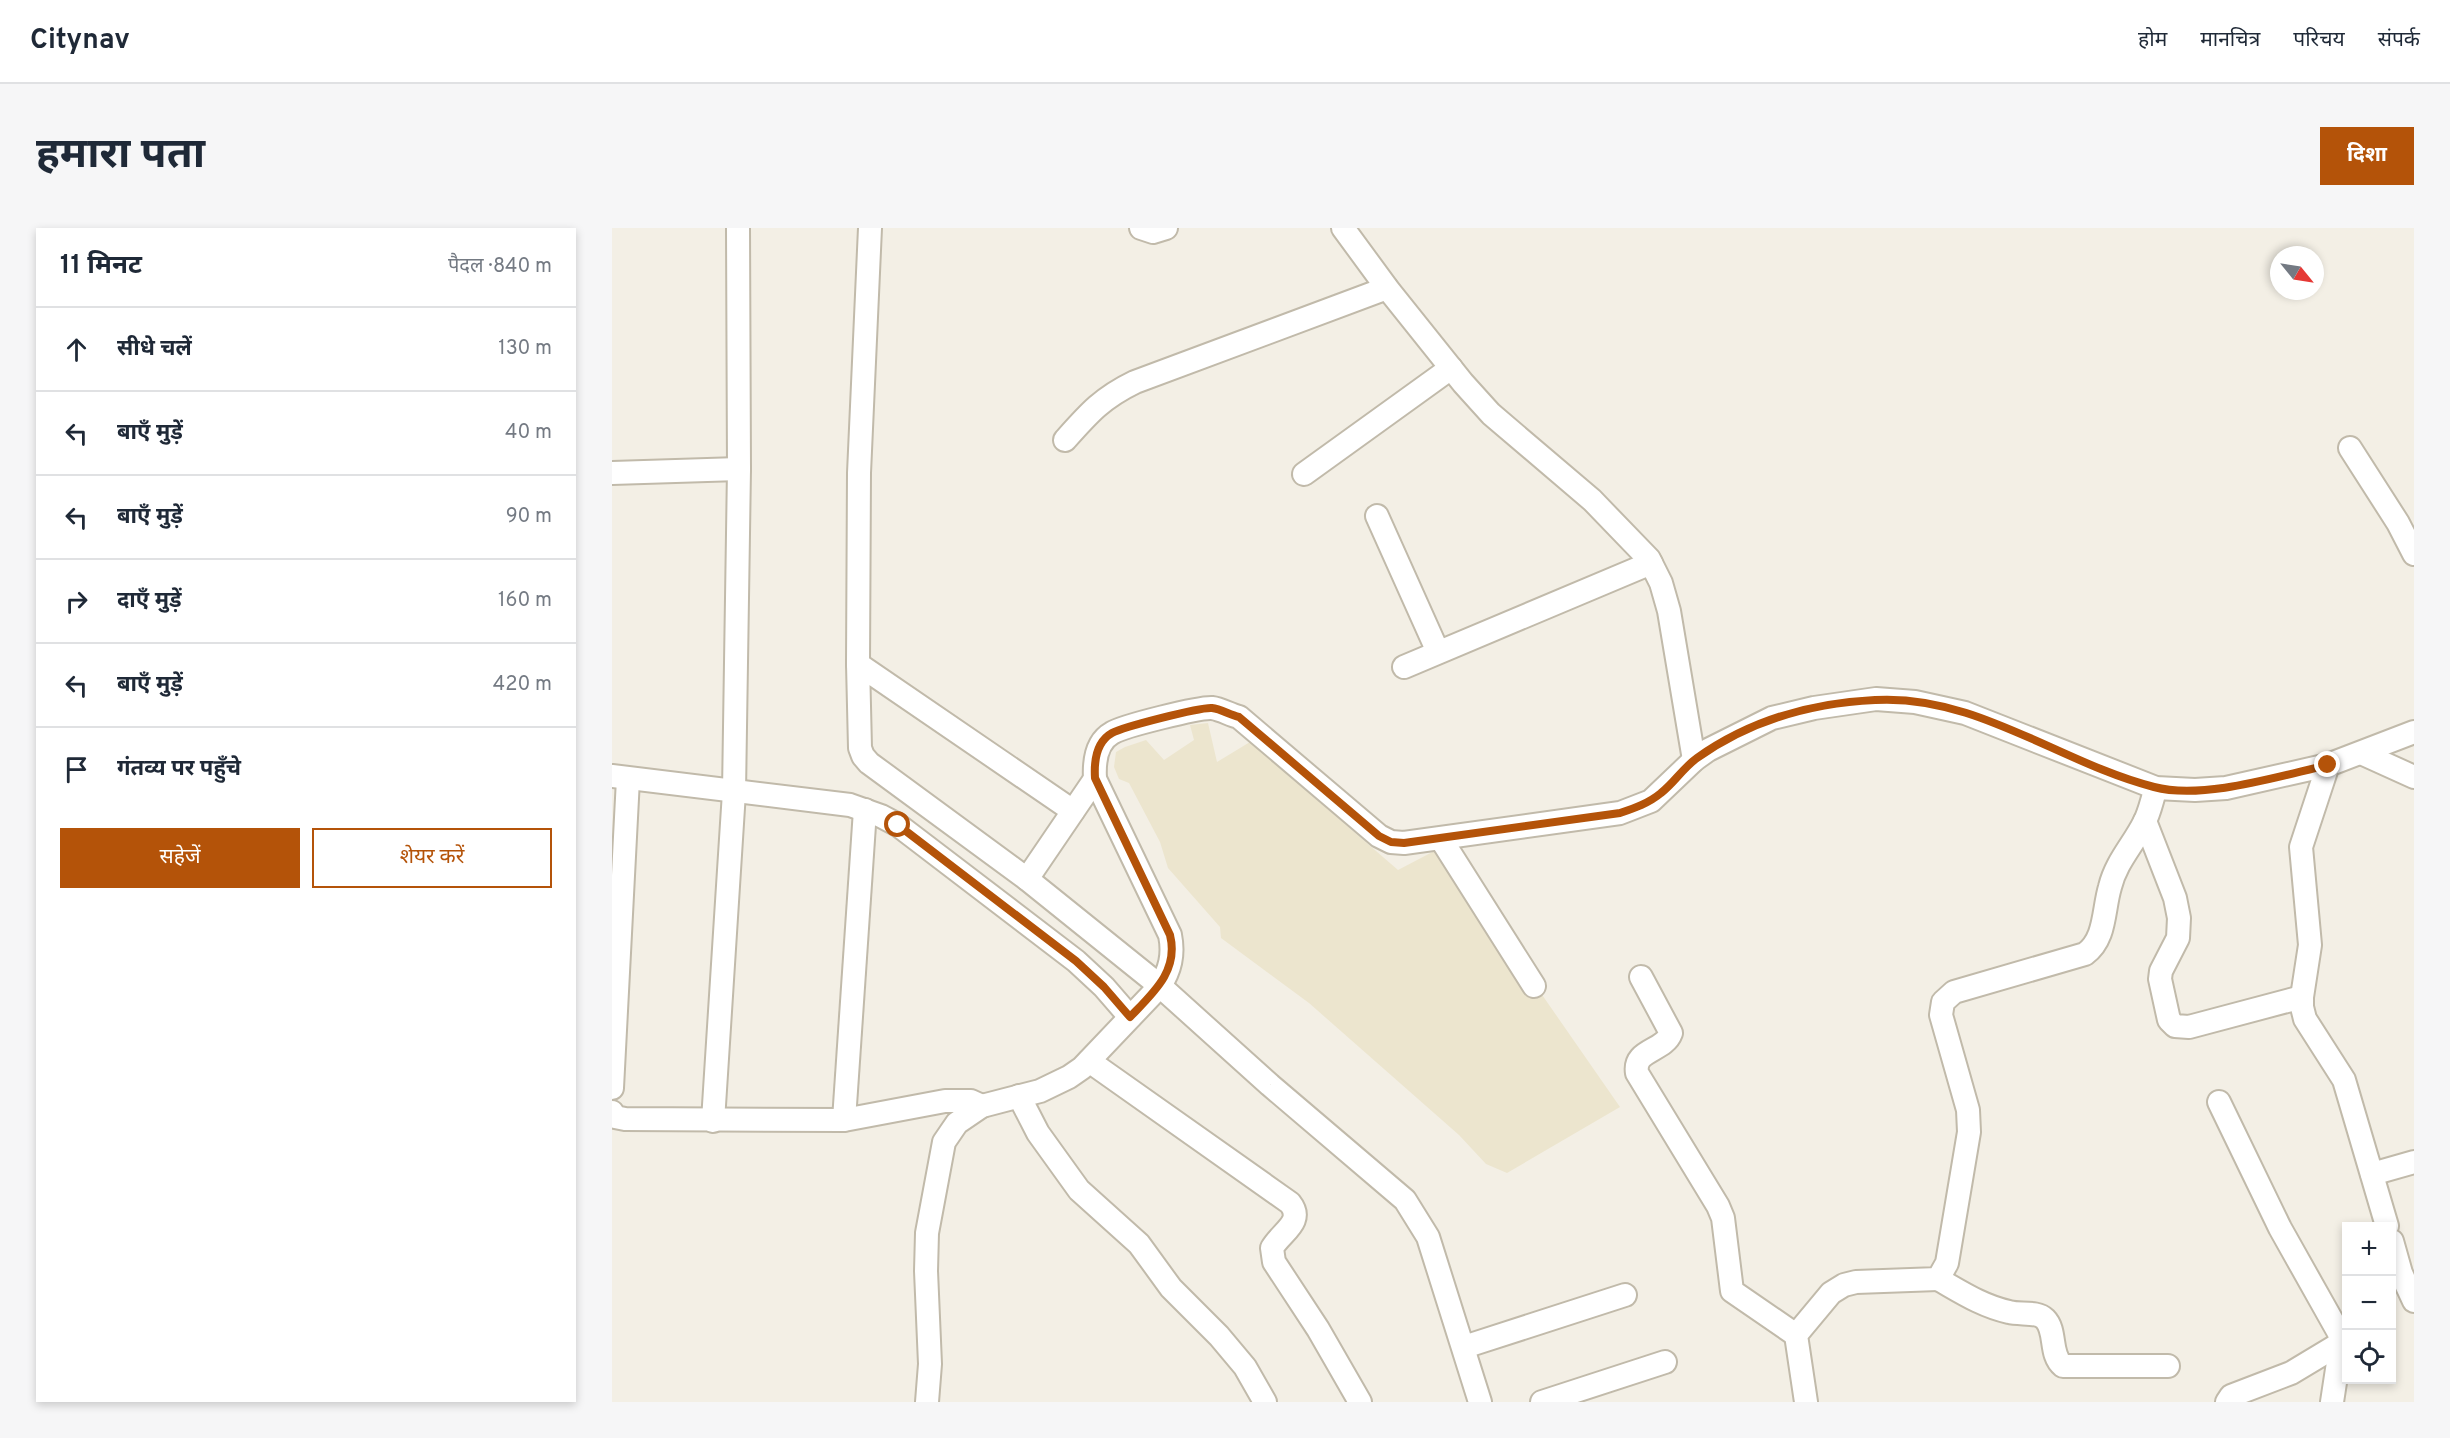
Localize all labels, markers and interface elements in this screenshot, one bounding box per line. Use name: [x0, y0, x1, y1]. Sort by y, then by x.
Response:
text: Citynav: [30, 23, 130, 59]
text: होम: [2138, 27, 2167, 54]
text: मानचित्र: [2200, 27, 2260, 54]
text: परिचय: [2293, 27, 2345, 54]
text: संपर्क: [2378, 27, 2420, 54]
button: दिशा: [2320, 127, 2414, 185]
text: हमारा पता: [36, 130, 205, 183]
north arrow: [2270, 246, 2324, 300]
text: 11 मिनट: [60, 250, 142, 283]
text: पैदल · 840 m: [448, 254, 552, 280]
icon: ahead: [60, 333, 93, 366]
text: सीधे चलें: [117, 336, 192, 363]
text: 130 m: [498, 336, 552, 362]
icon: left: [60, 417, 93, 450]
text: बाएँ मुड़ें: [117, 420, 183, 447]
text: 40 m: [505, 420, 552, 446]
icon: left: [60, 501, 93, 534]
text: बाएँ मुड़ें: [117, 504, 183, 531]
text: 90 m: [506, 504, 552, 530]
icon: right: [60, 585, 93, 618]
text: दाएँ मुड़ें: [117, 588, 182, 615]
text: 160 m: [498, 588, 552, 614]
icon: left: [60, 669, 93, 702]
text: बाएँ मुड़ें: [117, 672, 183, 699]
text: 420 m: [493, 672, 552, 698]
route end: [2314, 751, 2340, 777]
icon: arrive: [60, 753, 93, 786]
text: गंतव्य पर पहुँचे: [117, 756, 241, 783]
route start: [884, 811, 910, 837]
button: सहेजें: [60, 828, 300, 888]
button: शेयर करें: [312, 828, 552, 888]
map controls: [2342, 1222, 2396, 1384]
button: +: [2342, 1222, 2396, 1276]
button: −: [2342, 1276, 2396, 1330]
button: locate: [2342, 1330, 2396, 1384]

